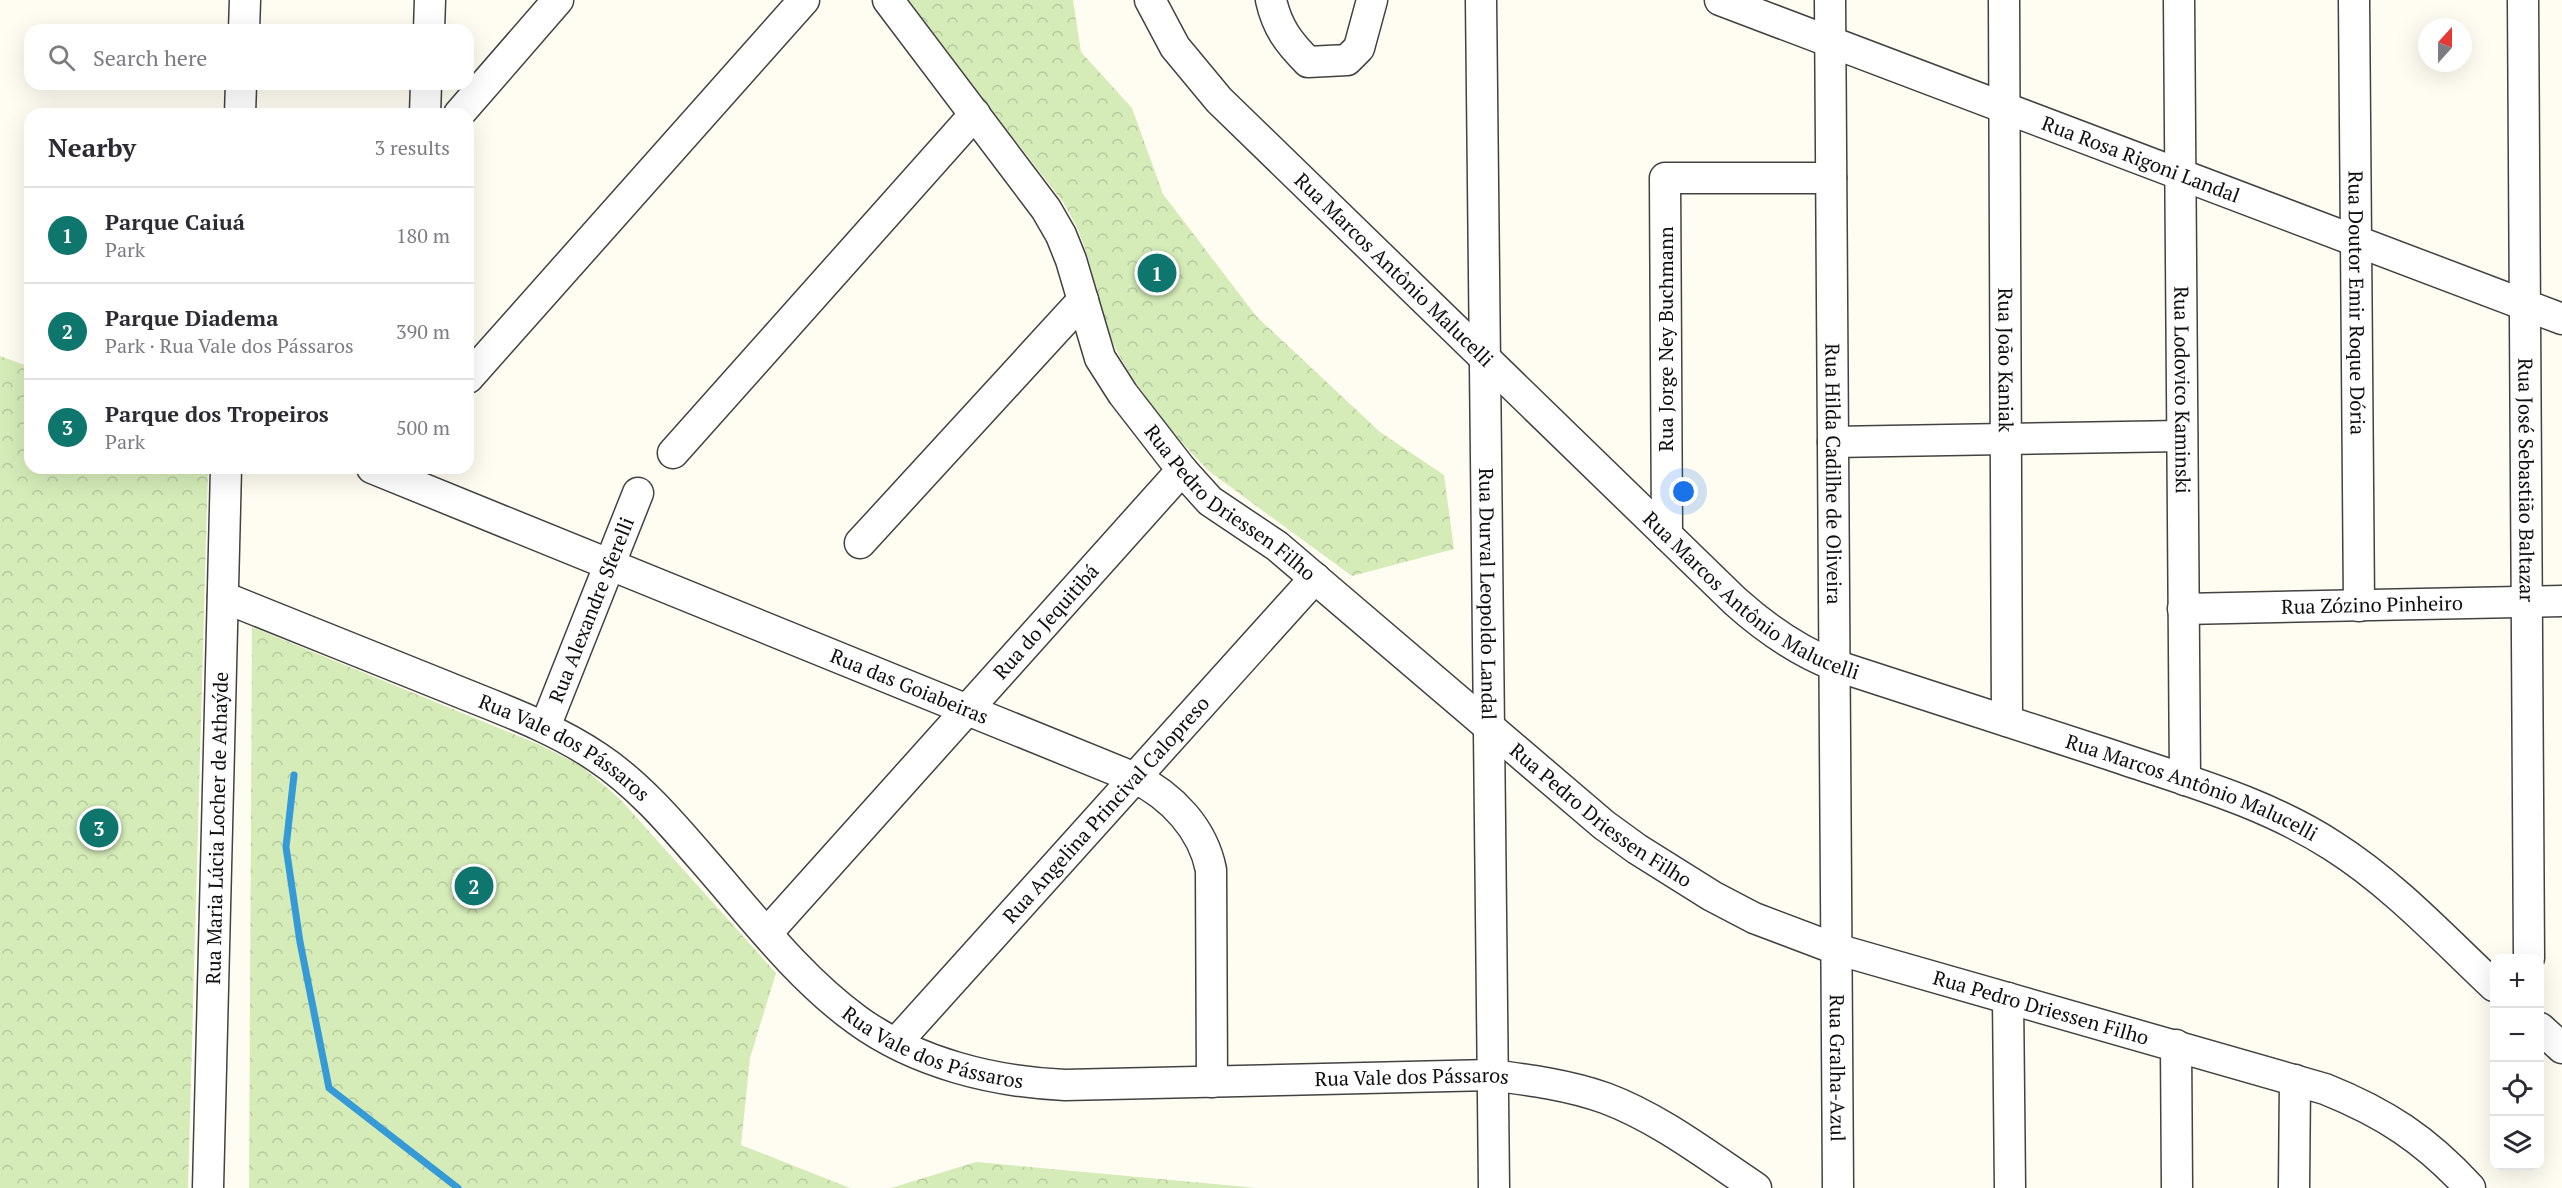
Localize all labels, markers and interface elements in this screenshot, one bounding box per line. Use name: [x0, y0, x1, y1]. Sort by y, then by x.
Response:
north arrow: [2418, 18, 2472, 72]
search box: [24, 24, 474, 90]
icon: search: [45, 41, 78, 74]
text: Search here: [93, 43, 207, 72]
street label: Rua Rosa Rigoni Landal: [2038, 109, 2244, 209]
text: Nearby: [48, 130, 136, 164]
text: 3 results: [375, 134, 450, 161]
street label: Rua Marcos Antônio Malucelli: [1289, 167, 1500, 372]
street label: Rua Doutor Emir Roque Dória: [2342, 171, 2372, 435]
text: Parque Caiuá: [105, 207, 245, 236]
text: 1: [62, 222, 73, 249]
text: 180 m: [396, 222, 450, 249]
street label: Rua Jorge Ney Buchmann: [1652, 226, 1679, 452]
text: Park: [105, 236, 145, 263]
pin: 1: [1138, 250, 1176, 296]
street label: Rua Lodovico Kaminski: [2168, 286, 2197, 494]
street label: Rua João Kaniak: [1992, 288, 2020, 433]
text: Parque Diadema: [105, 303, 278, 332]
text: 2: [62, 318, 73, 345]
text: 390 m: [396, 318, 450, 345]
text: Park · Rua Vale dos Pássaros: [105, 332, 354, 359]
street label: Rua Hilda Cadilhe de Oliveira: [1819, 343, 1848, 605]
street label: Rua José Sebastião Baltazar: [2512, 358, 2541, 603]
text: Parque dos Tropeiros: [105, 399, 329, 428]
text: 3: [62, 414, 73, 441]
text: 500 m: [396, 414, 450, 441]
street label: Rua Pedro Driessen Filho: [1139, 419, 1322, 586]
text: Park: [105, 428, 145, 455]
street label: Rua Durval Leopoldo Landal: [1473, 468, 1503, 720]
your location: [1669, 477, 1698, 506]
street label: Rua Marcos Antônio Malucelli: [1638, 505, 1863, 685]
street label: Rua Alexandre Sferelli: [542, 513, 640, 706]
street label: Rua do Jequitibá: [987, 558, 1104, 685]
street label: Rua Zózino Pinheiro: [2281, 589, 2463, 620]
street label: Rua das Goiabeiras: [826, 642, 993, 730]
street label: Rua Maria Lúcia Locher de Athaýde: [199, 671, 234, 985]
street label: Rua Vale dos Pássaros: [475, 687, 656, 807]
street label: Rua Angelina Princival Calopreso: [996, 690, 1215, 929]
street label: Rua Marcos Antônio Malucelli: [2063, 727, 2323, 847]
street label: Rua Pedro Driessen Filho: [1504, 736, 1697, 893]
pin: 3: [80, 806, 118, 850]
pin: 2: [454, 864, 494, 908]
map controls: [2490, 954, 2544, 1170]
button: +: [2490, 954, 2544, 1008]
street label: Rua Pedro Driessen Filho: [1930, 964, 2152, 1051]
street label: Rua Gralha-Azul: [1824, 994, 1852, 1142]
street label: Rua Vale dos Pássaros: [837, 1000, 1025, 1094]
button: −: [2490, 1008, 2544, 1062]
street label: Rua Vale dos Pássaros: [1314, 1061, 1511, 1092]
button: locate: [2490, 1062, 2544, 1116]
button: layers: [2490, 1116, 2544, 1170]

